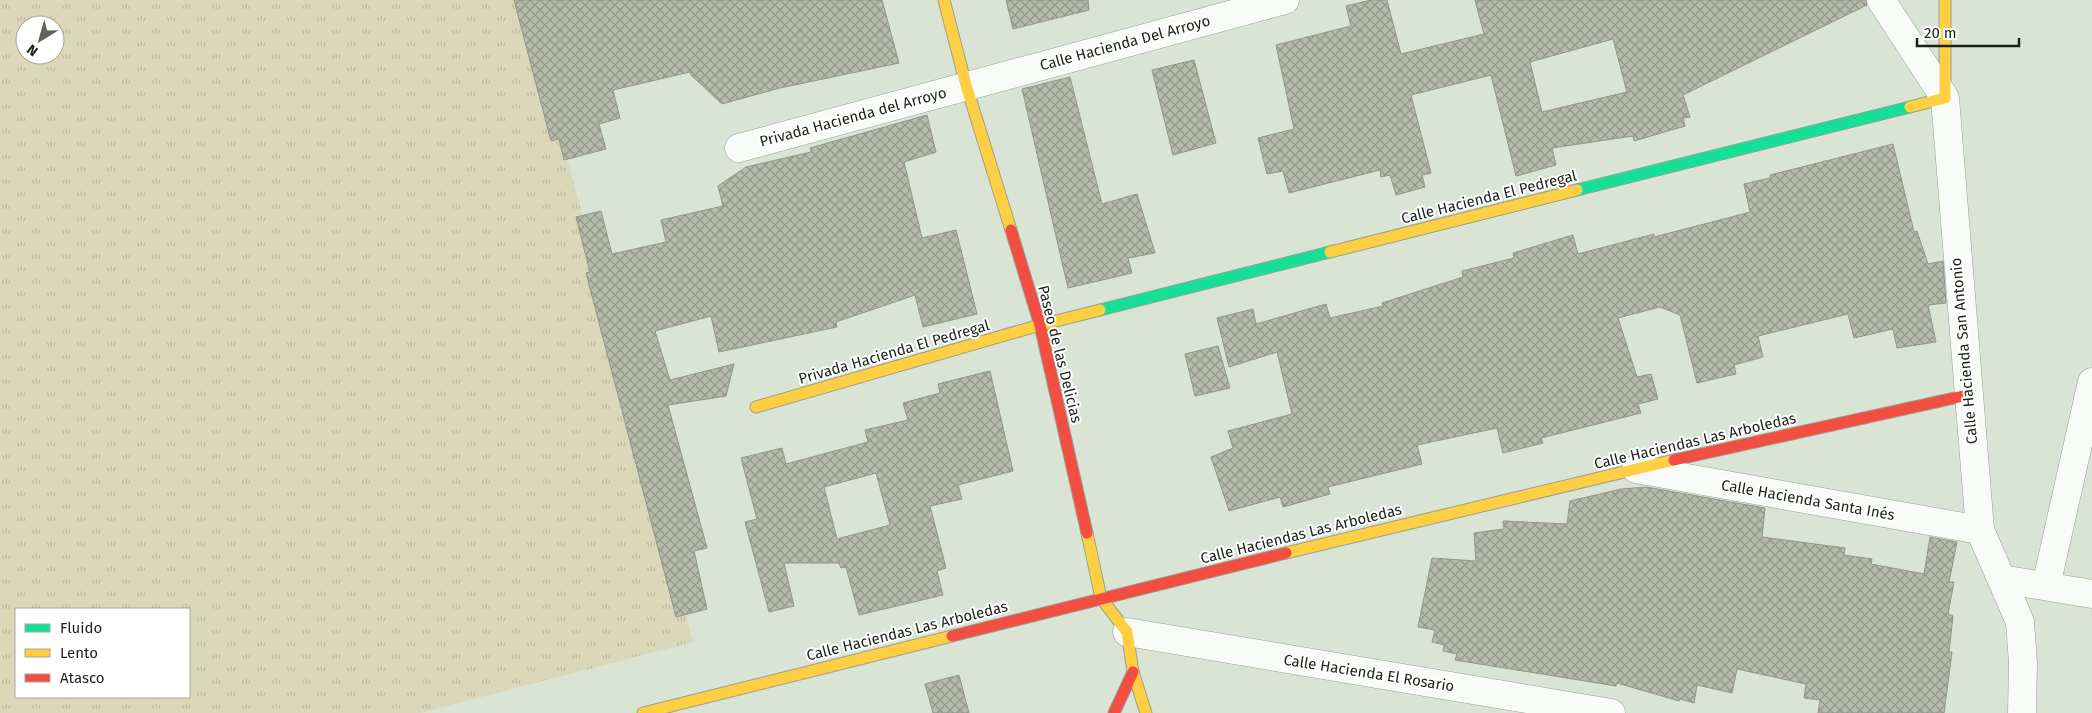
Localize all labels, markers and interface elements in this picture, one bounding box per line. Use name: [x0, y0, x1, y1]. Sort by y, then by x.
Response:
street label: Calle Hacienda Del Arroyo: [1038, 12, 1212, 74]
north arrow: [15, 15, 65, 65]
scale bar: [1917, 15, 2020, 47]
text: 20 m: [1924, 24, 1957, 42]
text: N: [24, 40, 41, 60]
street label: Privada Hacienda del Arroyo: [758, 83, 948, 151]
street label: Calle Hacienda El Pedregal: [1399, 166, 1579, 228]
street label: Calle Hacienda San Antonio: [1947, 257, 1981, 445]
street label: Paseo de las Delicias: [1034, 283, 1086, 425]
street label: Privada Hacienda El Pedregal: [796, 316, 992, 388]
street label: Calle Haciendas Las Arboledas: [1592, 409, 1798, 473]
street label: Calle Hacienda Santa Inés: [1720, 476, 1896, 524]
street label: Calle Haciendas Las Arboledas: [1199, 500, 1403, 568]
street label: Calle Haciendas Las Arboledas: [805, 597, 1009, 665]
legend: [15, 608, 190, 698]
text: Fluido: [60, 619, 102, 637]
text: Lento: [60, 644, 98, 662]
street label: Calle Hacienda El Rosario: [1282, 651, 1456, 695]
text: Atasco: [60, 669, 105, 687]

